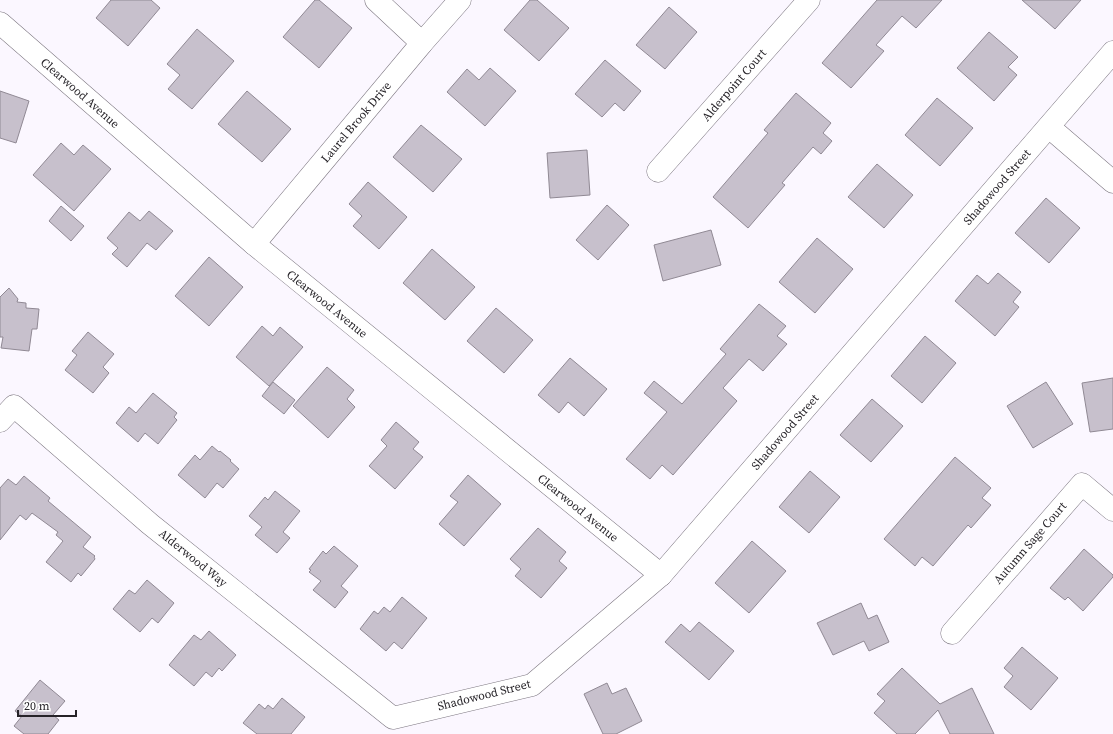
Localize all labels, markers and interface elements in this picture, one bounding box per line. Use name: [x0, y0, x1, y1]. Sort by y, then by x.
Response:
street label: Alderpoint Court: [698, 45, 770, 125]
street label: Clearwood Avenue: [37, 54, 123, 132]
street label: Laurel Brook Drive: [317, 78, 395, 166]
street label: Shadowood Street: [960, 146, 1034, 228]
street label: Clearwood Avenue: [283, 266, 371, 342]
street label: Shadowood Street: [748, 391, 822, 473]
street label: Clearwood Avenue: [534, 470, 622, 546]
street label: Autumn Sage Court: [990, 498, 1070, 587]
street label: Alderwood Way: [155, 525, 231, 591]
street label: Shadowood Street: [436, 676, 532, 714]
scale bar: [18, 692, 76, 718]
text: 20 m: [24, 698, 50, 714]

